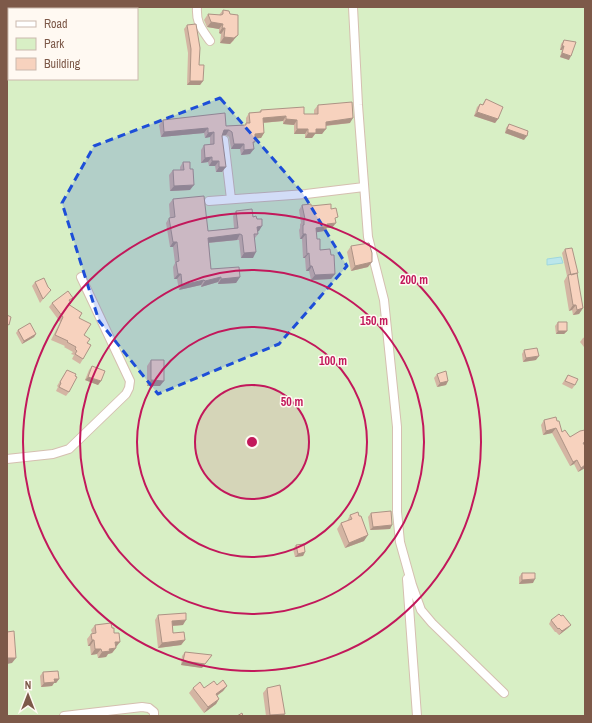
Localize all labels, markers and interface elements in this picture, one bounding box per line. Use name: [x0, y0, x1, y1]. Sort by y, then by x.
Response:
legend: [8, 8, 138, 80]
text: Road: [44, 16, 68, 32]
text: Park: [44, 36, 64, 52]
text: Building: [44, 56, 81, 72]
text: 200 m: [400, 272, 428, 288]
text: 150 m: [360, 313, 388, 329]
text: 100 m: [319, 353, 347, 369]
text: 50 m: [281, 394, 303, 410]
centre of rings: [245, 435, 259, 449]
north arrow: [8, 675, 48, 715]
text: N: [25, 678, 31, 692]

